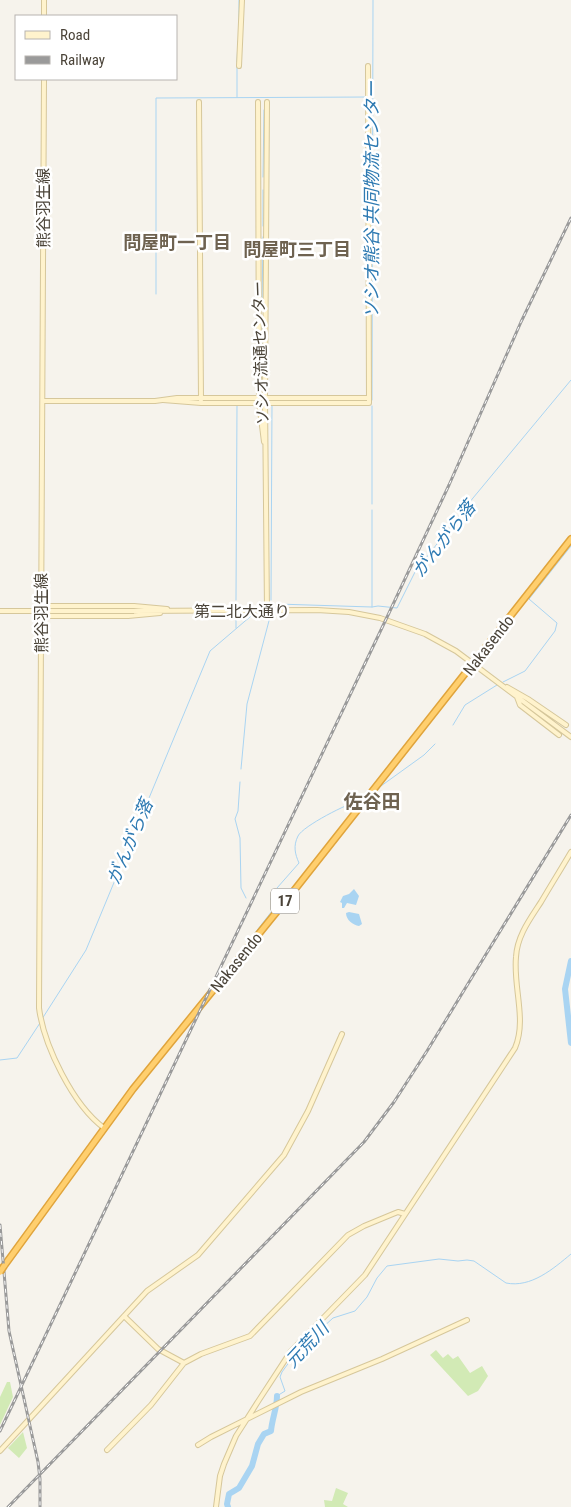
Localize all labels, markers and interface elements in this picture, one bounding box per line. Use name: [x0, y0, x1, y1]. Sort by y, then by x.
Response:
legend: [15, 15, 178, 80]
text: Road: [60, 26, 90, 44]
text: Railway: [60, 51, 105, 69]
water label: ソシオ熊谷 共同物流センター: [361, 80, 382, 319]
street label: 熊谷羽生線: [34, 168, 53, 248]
district label: 問屋町一丁目: [123, 232, 231, 253]
district label: 問屋町三丁目: [243, 239, 351, 260]
street label: ソシオ流通センター: [248, 281, 273, 425]
water label: がんがら落: [408, 494, 481, 581]
street label: 熊谷羽生線: [32, 573, 51, 653]
street label: 第二北大通り: [194, 602, 290, 621]
street label: Nakasendo: [459, 611, 518, 679]
district label: 佐谷田: [343, 790, 401, 813]
water label: がんがら落: [102, 794, 158, 887]
road number: 17: [271, 888, 299, 914]
street label: Nakasendo: [207, 929, 266, 996]
water label: 元荒川: [281, 1316, 334, 1372]

